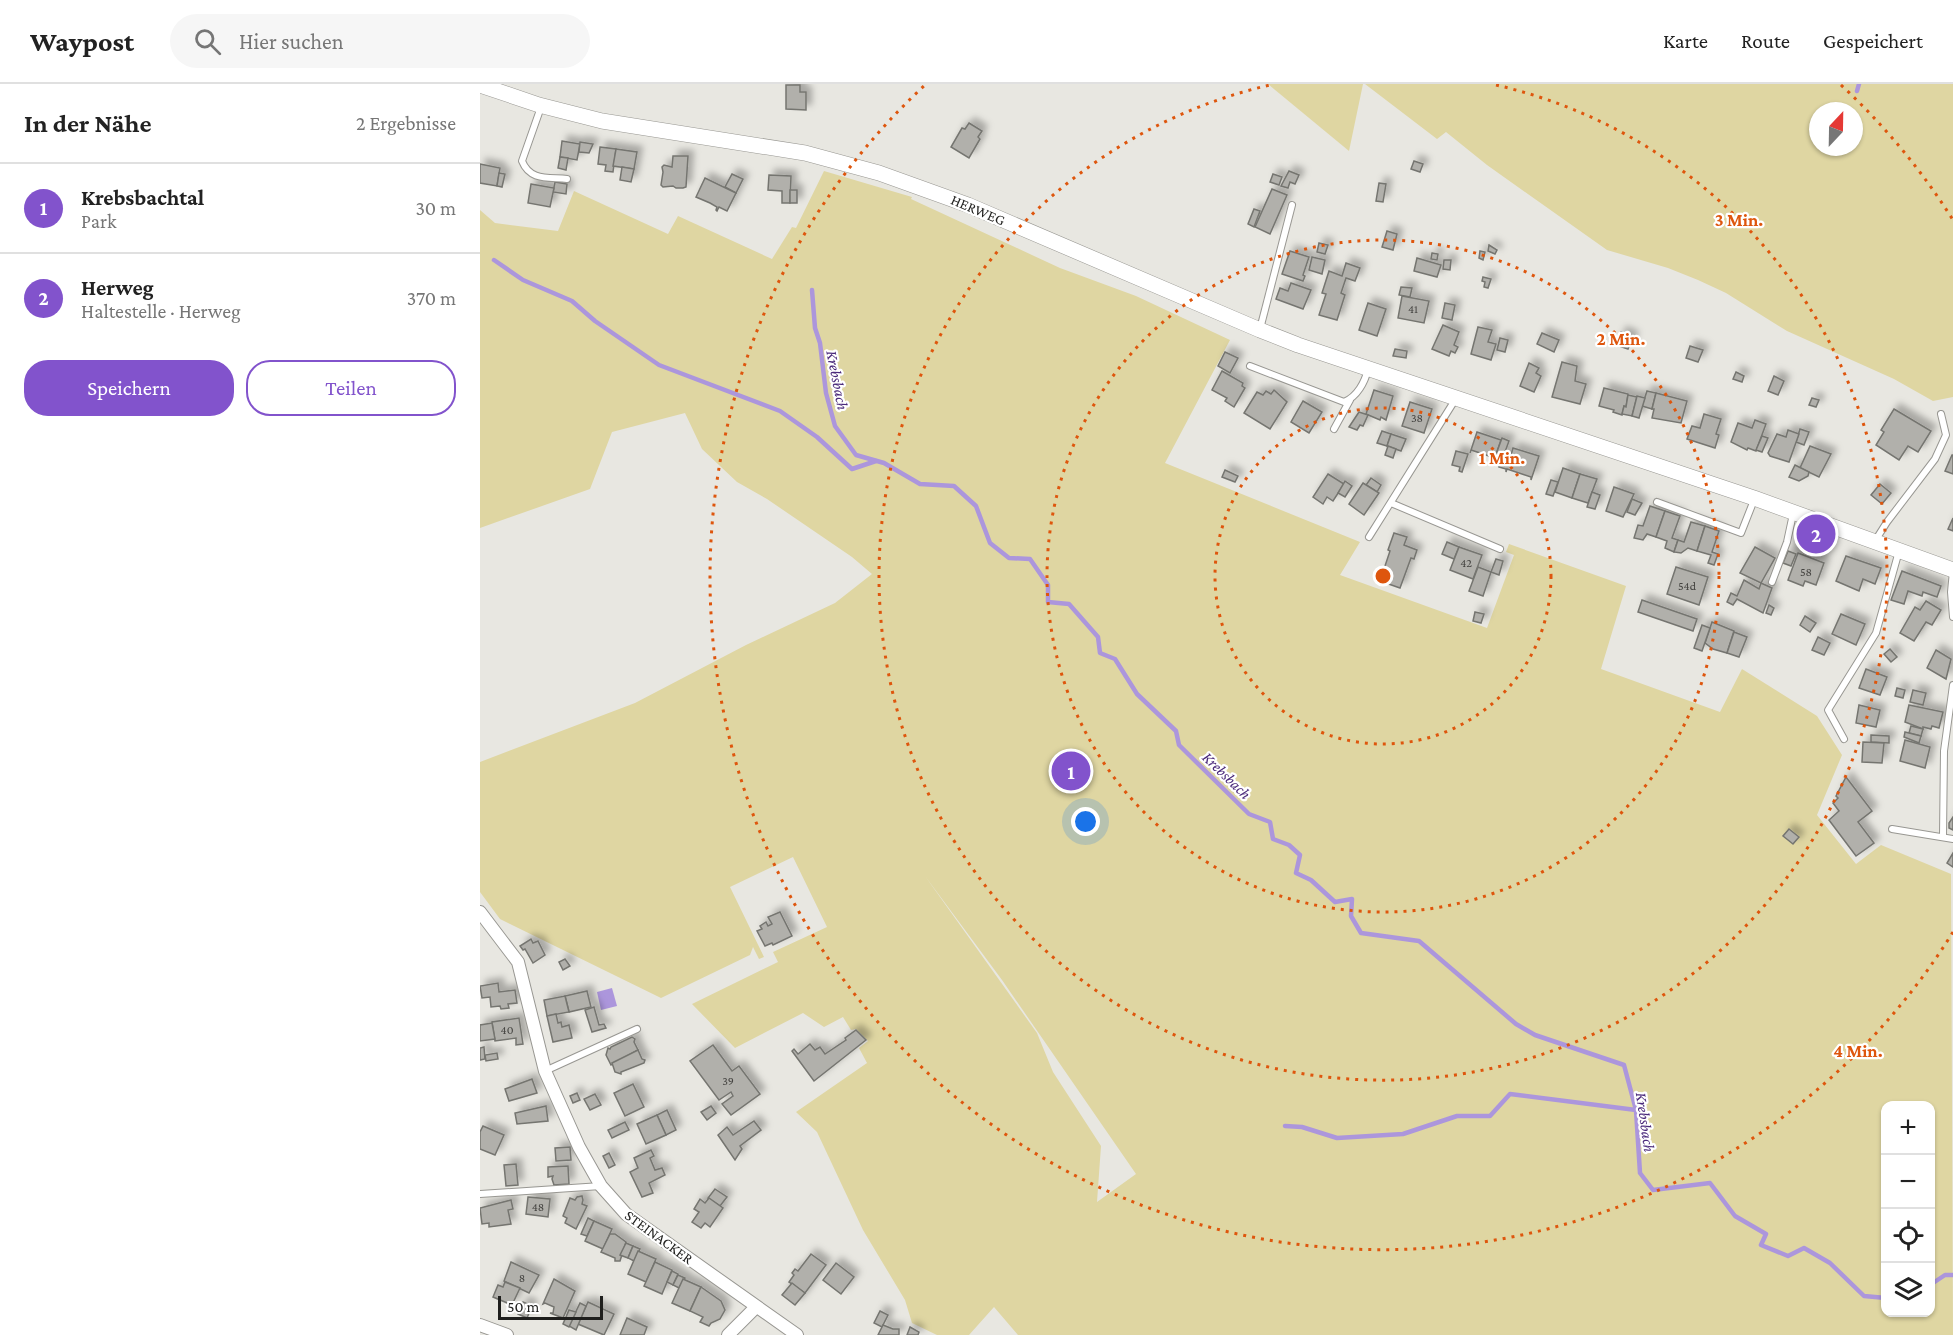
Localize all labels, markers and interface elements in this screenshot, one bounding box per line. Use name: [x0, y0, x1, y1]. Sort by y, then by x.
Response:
search box: [170, 14, 590, 68]
icon: search: [191, 25, 224, 58]
text: Waypost: [30, 26, 134, 57]
text: Hier suchen: [239, 29, 344, 54]
text: Karte: [1663, 29, 1708, 53]
text: Route: [1741, 29, 1790, 53]
text: Gespeichert: [1823, 29, 1923, 53]
north arrow: [1809, 102, 1863, 156]
text: In der Nähe: [24, 109, 152, 138]
text: 2 Ergebnisse: [356, 112, 456, 134]
text: Krebsbachtal: [81, 185, 204, 210]
street label: HERWEG: [948, 191, 1008, 229]
text: 1: [40, 197, 47, 219]
text: 30 m: [415, 197, 456, 219]
text: Park: [81, 210, 117, 232]
text: 3 Min.: [1715, 210, 1763, 230]
text: Herweg: [81, 275, 154, 300]
text: 2: [38, 287, 49, 309]
text: 370 m: [407, 287, 456, 309]
text: Haltestelle · Herweg: [81, 300, 241, 322]
house number: 41: [1408, 302, 1418, 316]
text: 2 Min.: [1597, 329, 1645, 349]
water label: Krebsbach: [823, 349, 852, 412]
button: Speichern: [24, 360, 234, 416]
button: Teilen: [246, 360, 456, 416]
house number: 38: [1411, 411, 1423, 425]
text: 1 Min.: [1479, 448, 1525, 468]
pin: 2: [1796, 512, 1836, 556]
house number: 42: [1460, 556, 1472, 570]
house number: 58: [1800, 565, 1812, 579]
centre of rings: [1373, 566, 1393, 586]
house number: 54d: [1678, 579, 1697, 593]
pin: 1: [1052, 748, 1090, 794]
water label: Krebsbach: [1199, 748, 1254, 803]
your location: [1071, 807, 1100, 836]
house number: 40: [501, 1023, 514, 1037]
text: 4 Min.: [1833, 1041, 1883, 1061]
house number: 39: [722, 1074, 734, 1088]
water label: Krebsbach: [1633, 1091, 1658, 1153]
map controls: [1881, 1101, 1935, 1317]
button: +: [1881, 1101, 1935, 1155]
button: −: [1881, 1155, 1935, 1209]
house number: 48: [532, 1200, 544, 1214]
street label: STEINACKER: [622, 1207, 697, 1267]
button: locate: [1881, 1209, 1935, 1263]
button: layers: [1881, 1263, 1935, 1317]
house number: 8: [519, 1271, 525, 1285]
scale bar: [498, 1293, 603, 1320]
text: 50 m: [507, 1298, 539, 1315]

